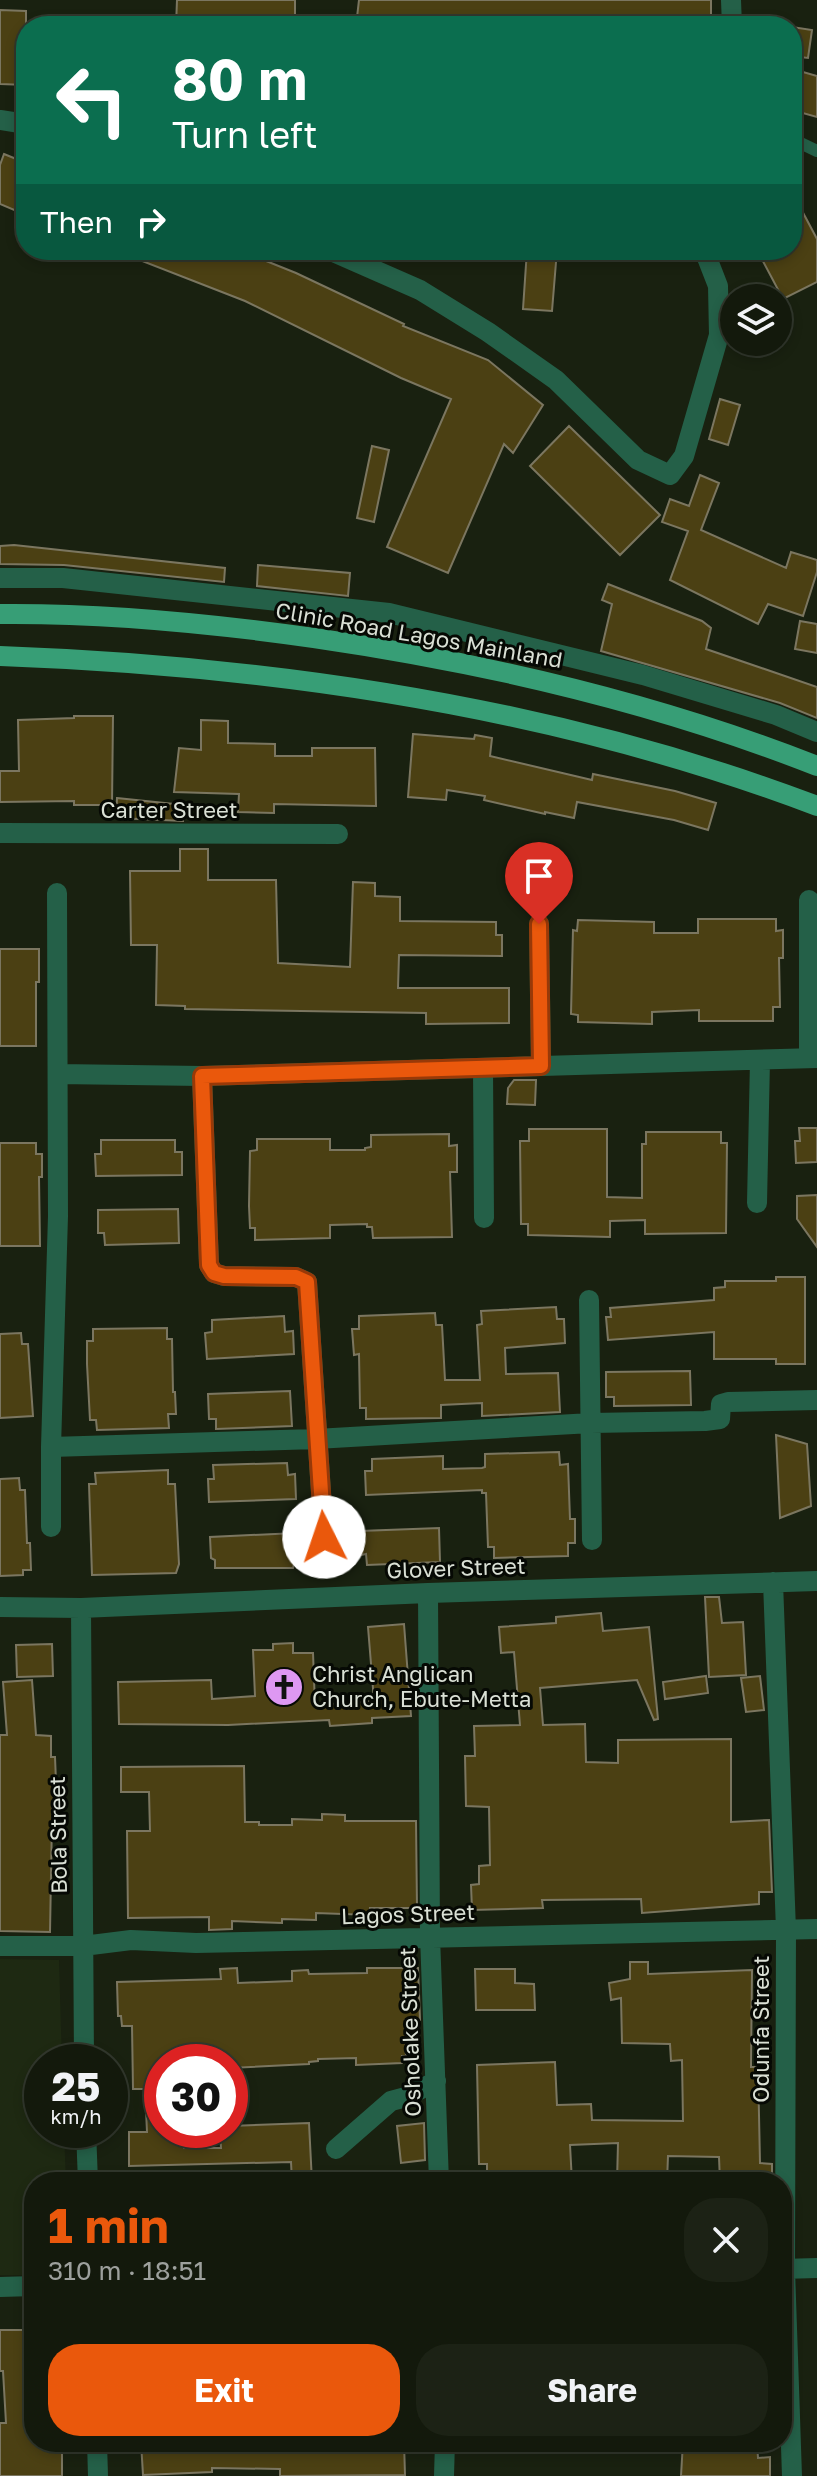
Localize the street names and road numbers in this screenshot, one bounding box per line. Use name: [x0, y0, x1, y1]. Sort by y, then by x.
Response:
street label: Clinic Road Lagos Mainland: [274, 596, 565, 673]
street label: Carter Street: [100, 796, 238, 823]
street label: Glover Street: [386, 1552, 526, 1583]
street label: Bola Street: [43, 1776, 72, 1894]
street label: Lagos Street: [340, 1898, 476, 1929]
street label: Osholake Street: [393, 1947, 426, 2117]
street label: Odunfa Street: [747, 1955, 774, 2103]

